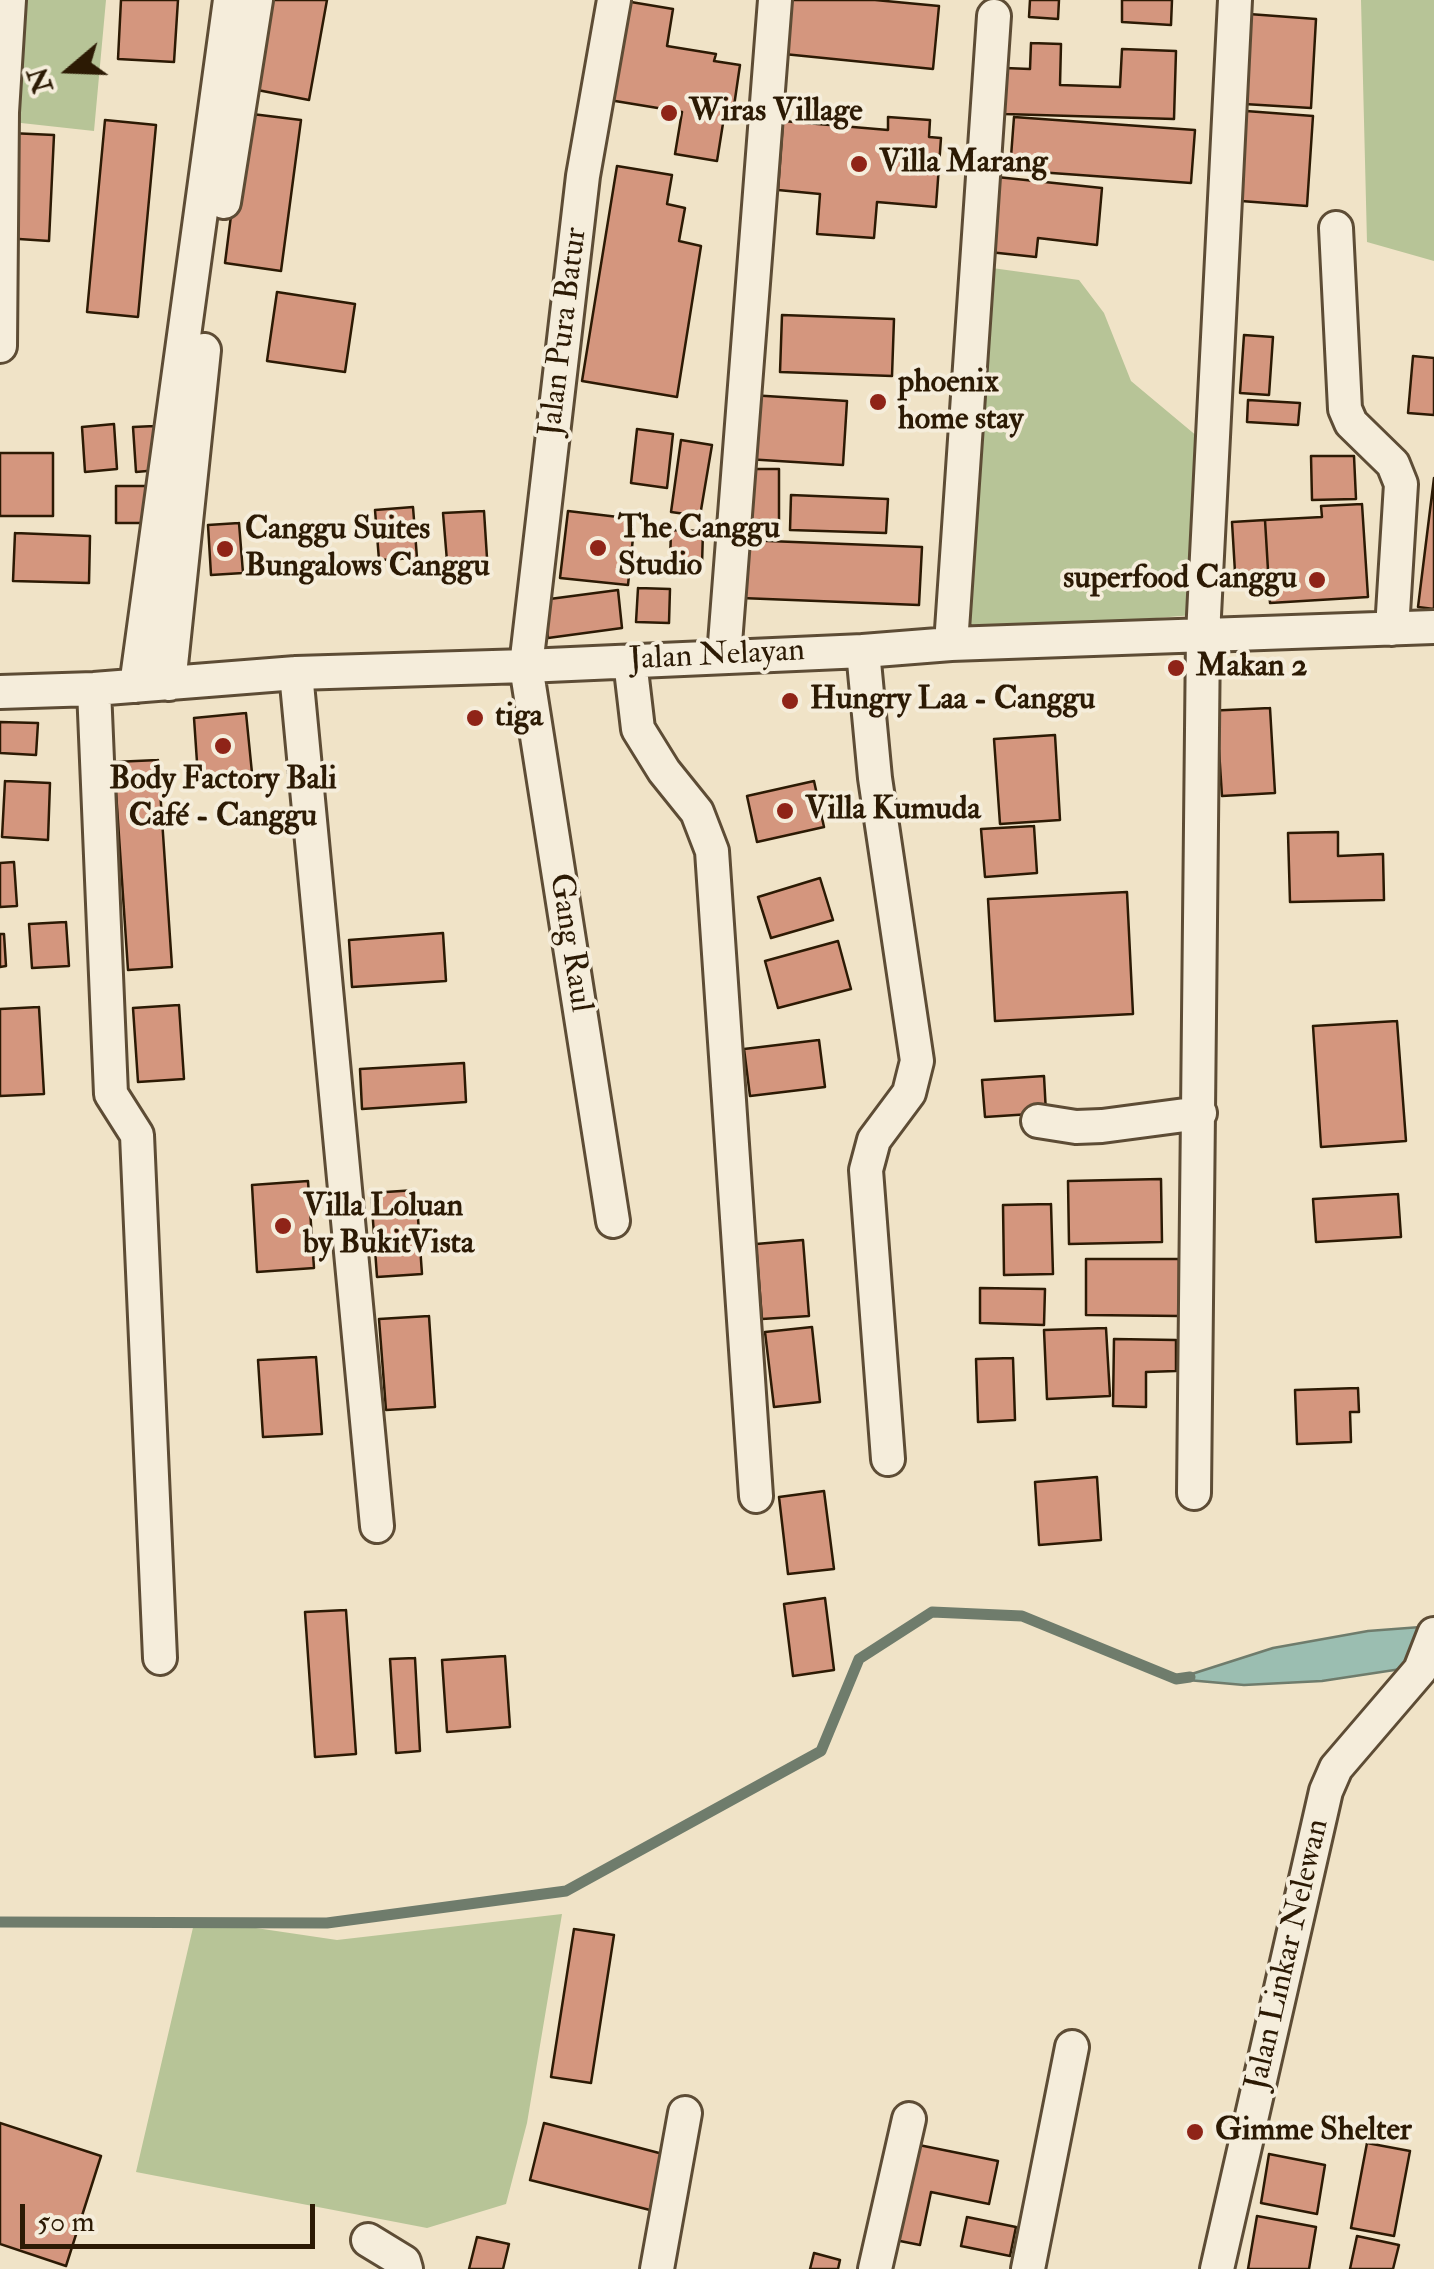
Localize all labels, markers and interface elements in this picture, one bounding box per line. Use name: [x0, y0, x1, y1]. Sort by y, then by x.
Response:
north arrow: [20, 20, 120, 120]
text: N: [21, 62, 62, 97]
place label: Wiras Village: [689, 94, 863, 132]
marker: Wiras Village: [658, 102, 680, 124]
place label: Villa Marang: [879, 145, 1048, 183]
marker: Villa Marang: [848, 153, 870, 175]
street label: Jalan Pura Batur: [533, 225, 597, 439]
place label: phoenix home stay: [898, 365, 1023, 440]
marker: phoenix home stay: [867, 391, 889, 413]
place label: The Canggu Studio: [618, 511, 780, 586]
place label: Canggu Suites Bungalows Canggu: [245, 512, 490, 587]
marker: The Canggu Studio: [587, 537, 609, 559]
marker: Canggu Suites Bungalows Canggu: [214, 538, 236, 560]
place label: superfood Canggu: [1063, 561, 1297, 599]
marker: superfood Canggu: [1306, 569, 1328, 591]
street label: Jalan Nelayan: [628, 633, 806, 681]
place label: Makan 2: [1196, 649, 1308, 687]
marker: Makan 2: [1165, 657, 1187, 679]
place label: Hungry Laa - Canggu: [810, 682, 1095, 720]
marker: Hungry Laa - Canggu: [779, 690, 801, 712]
place label: tiga: [495, 699, 543, 737]
marker: tiga: [464, 707, 486, 729]
marker: Body Factory Bali Café - Canggu: [212, 735, 234, 757]
place label: Body Factory Bali Café - Canggu: [109, 762, 337, 837]
place label: Villa Kumuda: [805, 792, 981, 830]
marker: Villa Kumuda: [774, 800, 796, 822]
street label: Gang Raul: [539, 871, 599, 1015]
place label: Villa Loluan by BukitVista: [303, 1189, 474, 1264]
marker: Villa Loluan by BukitVista: [272, 1215, 294, 1237]
street label: Jalan Linkar Nelewan: [1239, 1816, 1339, 2094]
place label: Gimme Shelter: [1215, 2113, 1412, 2151]
marker: Gimme Shelter: [1184, 2121, 1206, 2143]
scale bar: [25, 2184, 320, 2246]
text: 50 m: [37, 2203, 95, 2240]

